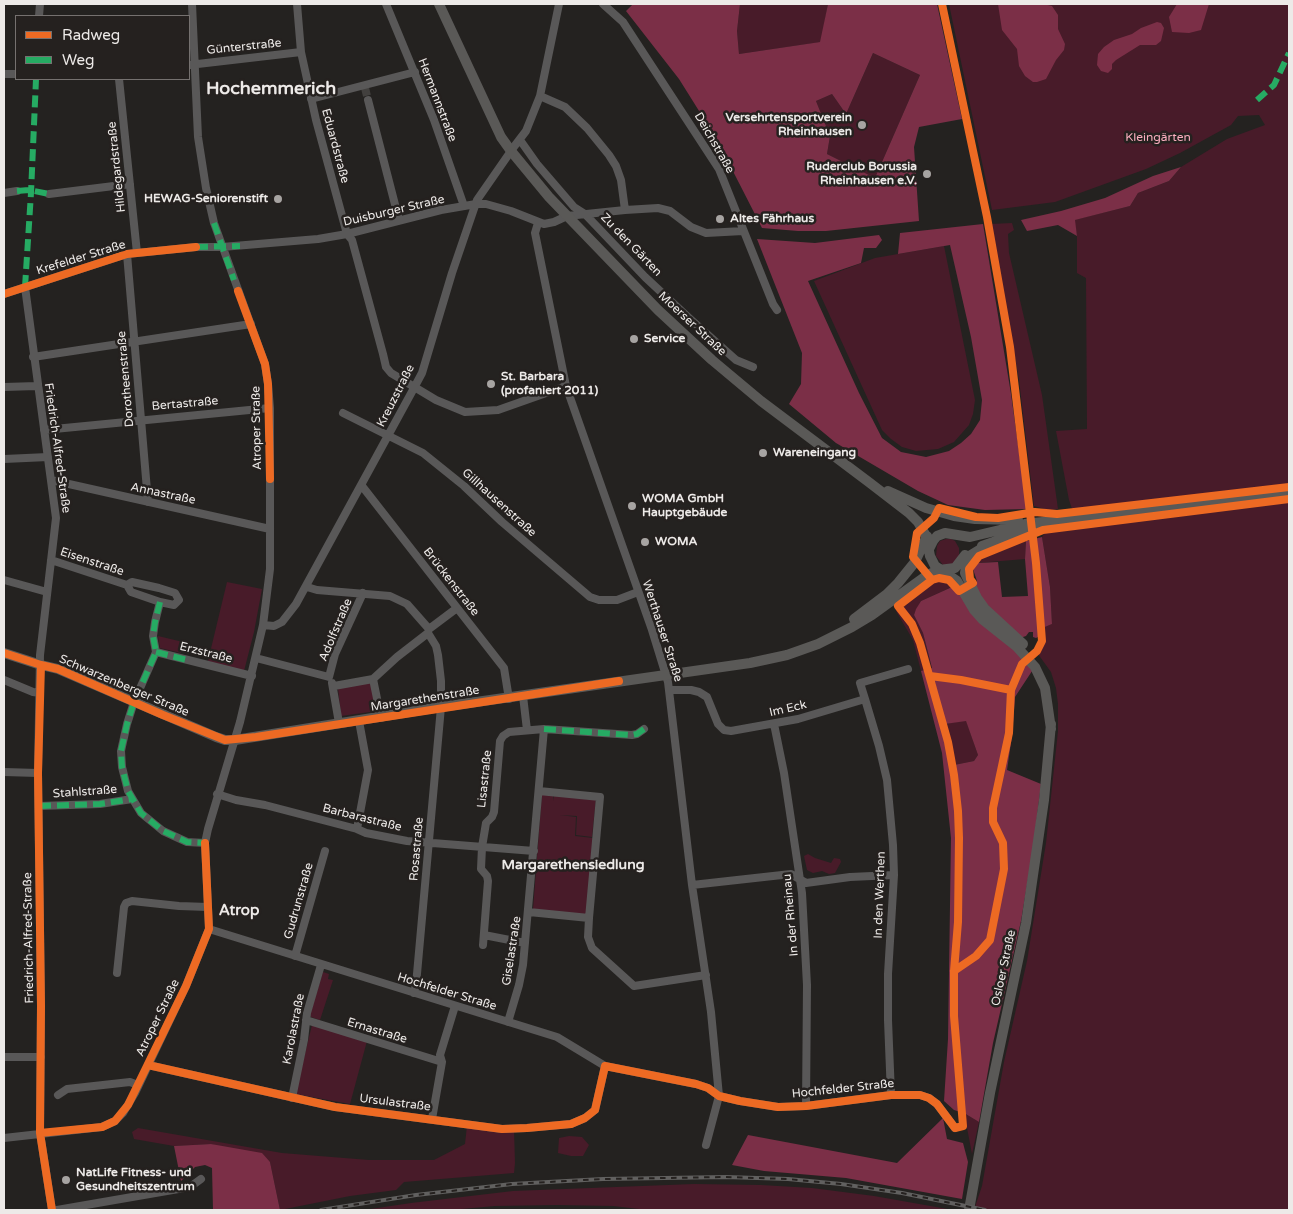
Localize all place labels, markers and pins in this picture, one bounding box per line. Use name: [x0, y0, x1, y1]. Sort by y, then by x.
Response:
place label: Versehrtensportverein Rheinhausen: [726, 111, 852, 139]
marker: Versehrtensportverein Rheinhausen: [856, 119, 868, 131]
place label: Ruderclub Borussia Rheinhausen e.V.: [806, 160, 917, 188]
marker: Ruderclub Borussia Rheinhausen e.V.: [921, 168, 933, 180]
place label: HEWAG-Seniorenstift: [144, 192, 268, 206]
marker: HEWAG-Seniorenstift: [272, 193, 284, 205]
place label: Altes Fährhaus: [730, 212, 814, 226]
marker: Altes Fährhaus: [714, 213, 726, 225]
place label: Service: [644, 332, 685, 346]
marker: Service: [628, 333, 640, 345]
place label: St. Barbara (profaniert 2011): [501, 370, 598, 398]
marker: St. Barbara (profaniert 2011): [485, 378, 497, 390]
place label: Wareneingang: [773, 446, 856, 460]
marker: Wareneingang: [757, 447, 769, 459]
place label: WOMA GmbH Hauptgebäude: [642, 492, 727, 520]
marker: WOMA GmbH Hauptgebäude: [626, 500, 638, 512]
place label: WOMA: [655, 535, 697, 549]
marker: WOMA: [639, 536, 651, 548]
place label: NatLife Fitness- und Gesundheitszentrum: [76, 1166, 195, 1194]
marker: NatLife Fitness- und Gesundheitszentrum: [60, 1174, 72, 1186]

